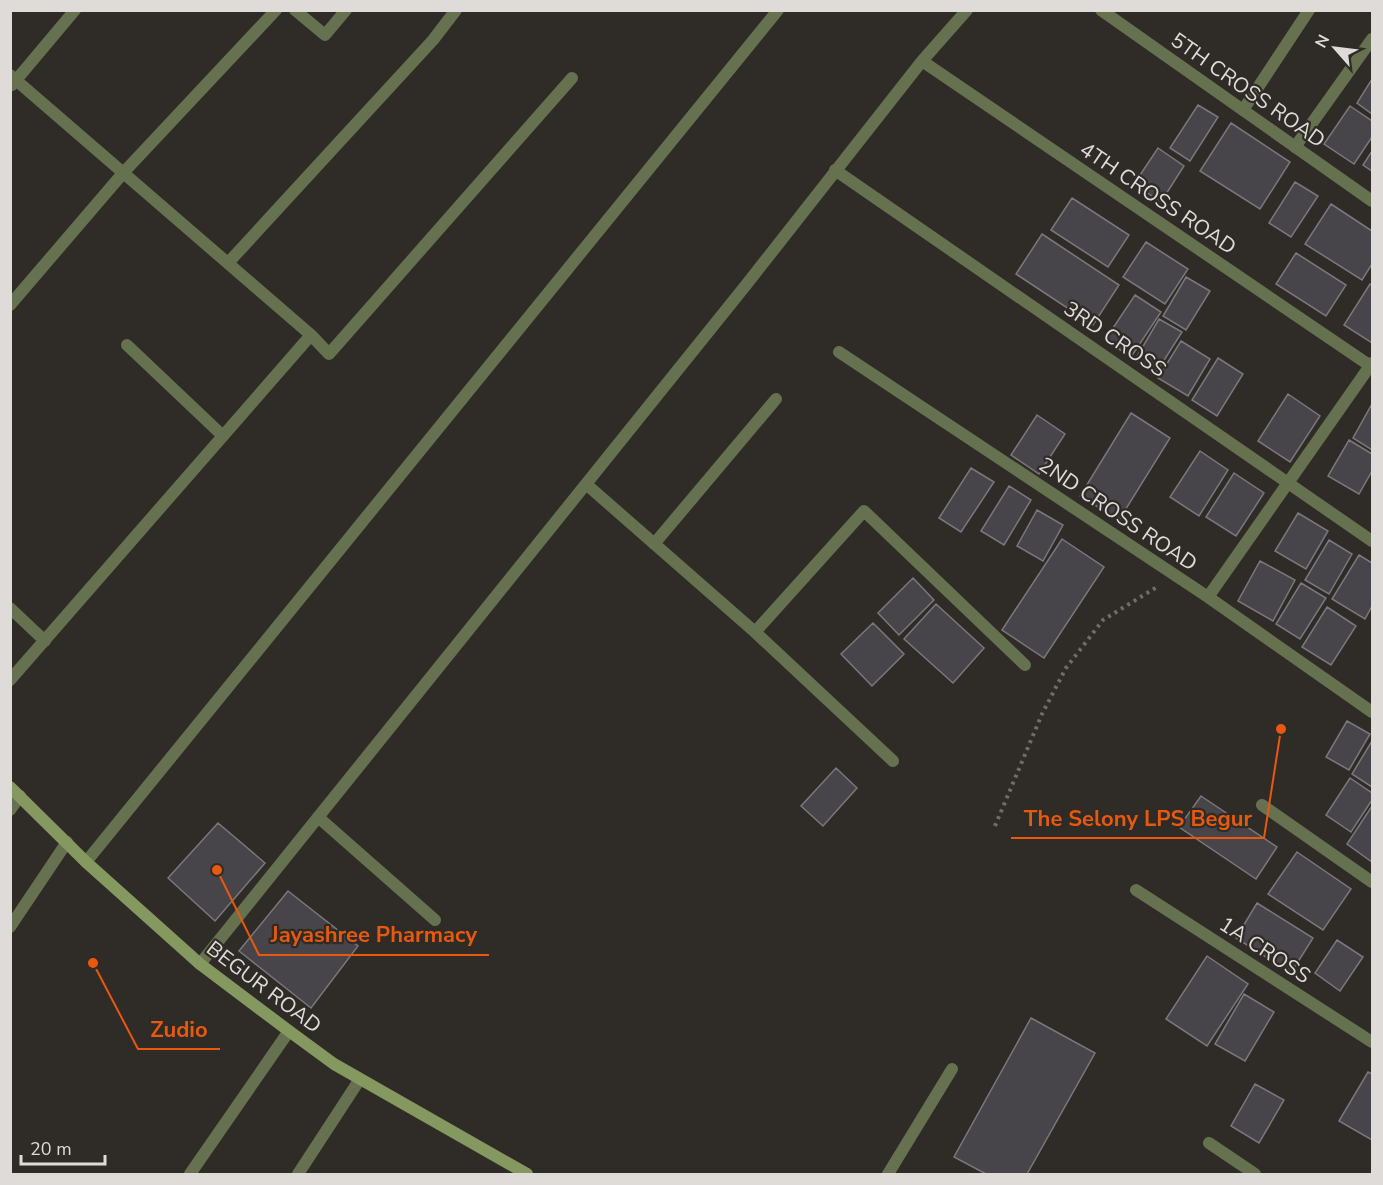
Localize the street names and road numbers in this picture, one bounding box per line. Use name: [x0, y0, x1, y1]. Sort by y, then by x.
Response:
street label: 5TH CROSS ROAD: [1165, 26, 1331, 154]
street label: 4TH CROSS ROAD: [1074, 135, 1242, 261]
street label: 3RD CROSS: [1058, 294, 1172, 384]
street label: 2ND CROSS ROAD: [1033, 451, 1203, 577]
street label: 1A CROSS: [1214, 910, 1316, 990]
street label: BEGUR ROAD: [201, 935, 327, 1039]

